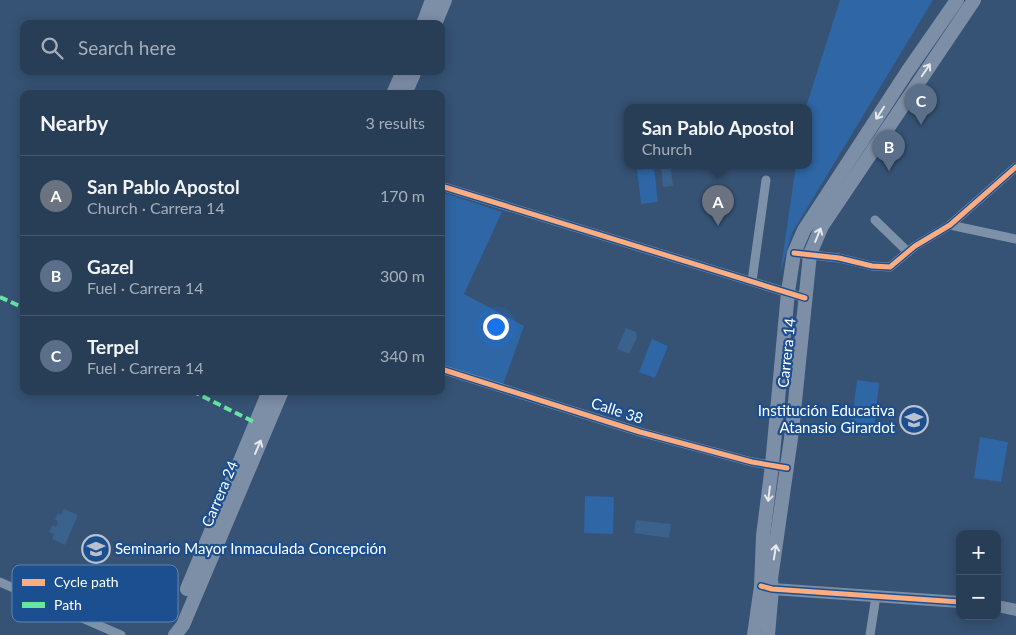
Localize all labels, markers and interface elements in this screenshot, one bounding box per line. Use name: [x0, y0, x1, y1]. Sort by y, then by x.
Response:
search box: [20, 20, 445, 75]
icon: search: [38, 34, 66, 62]
text: Search here: [78, 36, 176, 59]
one-way arrow: [921, 64, 931, 78]
pin: C: [905, 84, 937, 125]
popup: [624, 104, 812, 169]
one-way arrow: [875, 105, 885, 119]
text: Nearby: [40, 110, 108, 135]
text: 3 results: [365, 113, 425, 132]
text: San Pablo Apostol: [642, 116, 794, 139]
pin: B: [873, 130, 905, 171]
text: Church: [642, 139, 692, 158]
text: San Pablo Apostol: [87, 175, 240, 198]
pin: A: [702, 185, 734, 226]
text: A: [50, 186, 62, 205]
text: 170 m: [380, 186, 425, 205]
text: Church · Carrera 14: [87, 198, 225, 217]
one-way arrow: [814, 228, 823, 244]
text: Gazel: [87, 255, 134, 278]
text: B: [51, 266, 61, 285]
text: 300 m: [380, 266, 425, 285]
text: Fuel · Carrera 14: [87, 278, 204, 297]
your location: [483, 314, 509, 340]
street label: Carrera 14: [773, 317, 799, 389]
text: Terpel: [87, 335, 139, 358]
text: C: [51, 346, 61, 365]
text: 340 m: [380, 346, 425, 365]
text: Fuel · Carrera 14: [87, 358, 204, 377]
street label: Calle 38: [589, 393, 646, 427]
place label: Institución Educativa Atanasio Girardot: [758, 401, 896, 436]
school or university icon: Institución Educativa Atanasio Girardot: [899, 405, 929, 435]
one-way arrow: [254, 440, 264, 455]
street label: Carrera 24: [197, 458, 241, 529]
one-way arrow: [764, 486, 774, 502]
map controls: [956, 530, 1001, 620]
button: +: [956, 530, 1001, 575]
school or university icon: Seminario Mayor Inmaculada Concepción: [81, 534, 111, 564]
place label: Seminario Mayor Inmaculada Concepción: [115, 539, 386, 557]
one-way arrow: [771, 544, 781, 560]
legend: [12, 565, 178, 622]
text: Cycle path: [54, 573, 119, 590]
button: −: [956, 575, 1001, 620]
text: Path: [54, 596, 82, 613]

